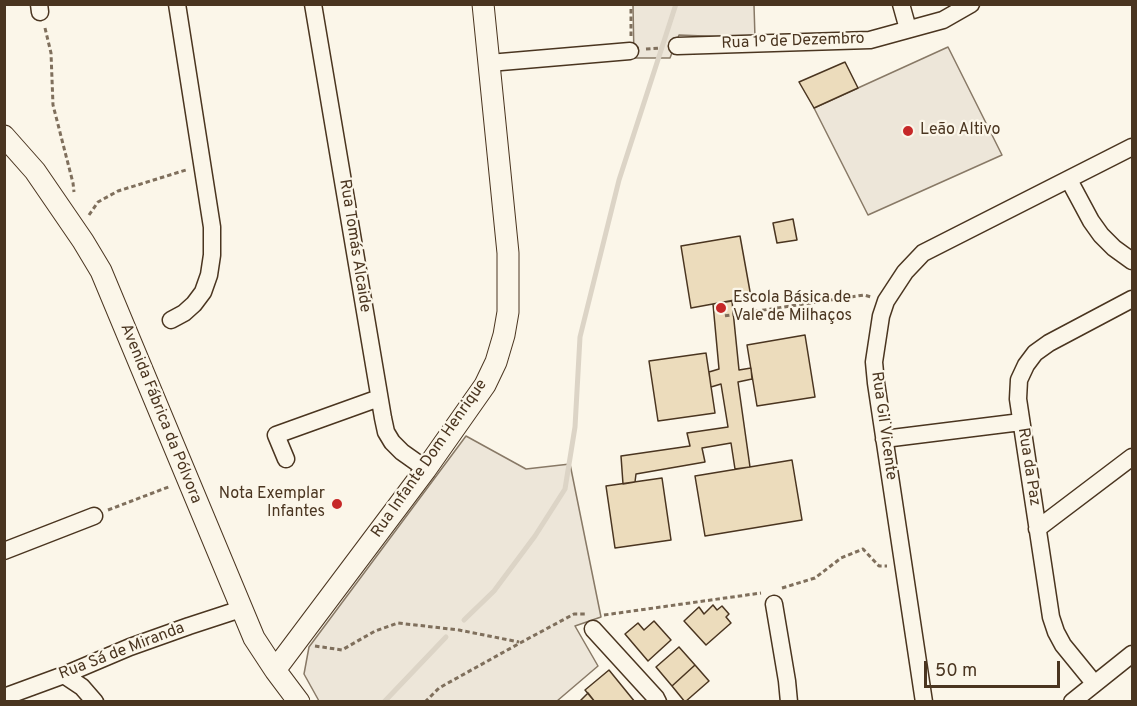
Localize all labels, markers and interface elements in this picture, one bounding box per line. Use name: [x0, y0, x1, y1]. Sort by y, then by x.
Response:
street label: Rua 1º de Dezembro: [721, 30, 865, 54]
place label: Leão Altivo: [920, 121, 1000, 141]
marker: Leão Altivo: [901, 124, 915, 138]
street label: Rua Tomás Alcaide: [334, 178, 374, 314]
place label: Escola Básica de Vale de Milhaços: [733, 289, 852, 327]
marker: Escola Básica de Vale de Milhaços: [714, 301, 728, 315]
street label: Avenida Fábrica da Pólvora: [115, 321, 205, 507]
street label: Rua Gil Vicente: [866, 371, 900, 481]
street label: Rua Infante Dom Henrique: [368, 376, 492, 542]
street label: Rua da Paz: [1012, 426, 1044, 508]
place label: Nota Exemplar Infantes: [219, 485, 325, 523]
marker: Nota Exemplar Infantes: [330, 497, 344, 511]
street label: Rua Sá de Miranda: [57, 619, 187, 685]
scale bar: [927, 649, 1064, 687]
text: 50 m: [935, 660, 977, 683]

